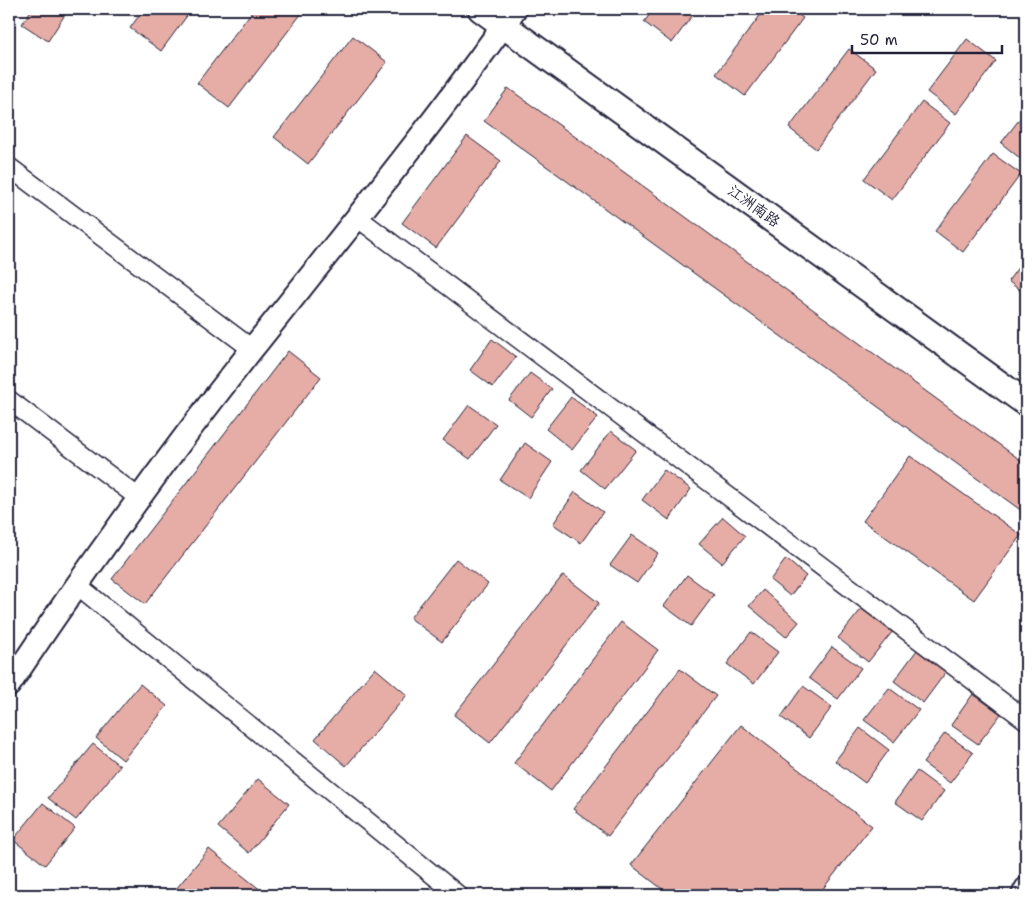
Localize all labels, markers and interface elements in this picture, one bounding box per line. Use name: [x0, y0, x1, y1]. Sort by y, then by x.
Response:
scale bar: [852, 22, 1002, 54]
text: 50 m: [860, 30, 898, 50]
street label: 江洲南路: [724, 180, 784, 232]

